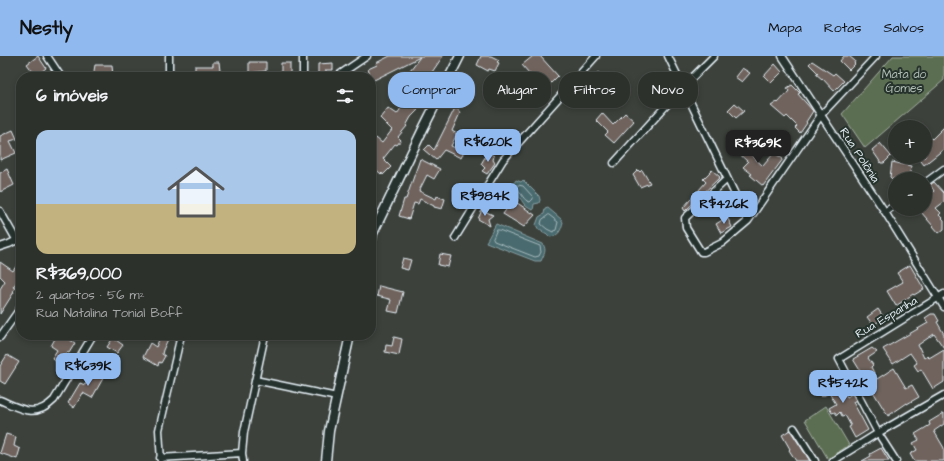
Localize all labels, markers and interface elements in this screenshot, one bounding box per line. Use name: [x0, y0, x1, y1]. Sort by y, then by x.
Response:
text: Nestly: [20, 15, 73, 42]
text: Mapa: [768, 18, 802, 38]
text: Rotas: [824, 18, 862, 38]
text: Salvos: [884, 18, 924, 38]
park label: Mata do Gomes: [882, 66, 927, 97]
chip: Comprar: [388, 72, 475, 108]
chip: Alugar: [483, 72, 551, 108]
chip: Filtros: [559, 72, 630, 108]
chip: Novo: [638, 72, 698, 108]
text: 6 imóveis: [36, 84, 108, 108]
icon: filters: [334, 85, 356, 107]
map controls: [888, 120, 932, 216]
button: +: [888, 120, 932, 164]
street label: Rua Polônia: [835, 124, 884, 186]
pin: R$620K: [455, 129, 521, 163]
pin: R$369K: [725, 130, 791, 164]
text: R$620K: [464, 133, 512, 151]
text: R$369K: [735, 134, 781, 152]
icon: home: [160, 156, 232, 228]
button: −: [888, 172, 932, 216]
pin: R$984K: [452, 183, 518, 217]
text: R$984K: [460, 187, 510, 205]
pin: R$426K: [691, 191, 757, 225]
text: R$426K: [700, 195, 748, 213]
text: R$369,000: [36, 262, 122, 286]
text: 2 quartos · 56 m²: [36, 286, 145, 304]
street label: Rua Espanha: [852, 292, 920, 343]
text: Rua Natalina Tonial Boff: [36, 304, 182, 322]
pin: R$639K: [55, 353, 121, 387]
text: R$639K: [65, 357, 111, 375]
pin: R$542K: [810, 370, 876, 404]
text: R$542K: [818, 374, 868, 392]

